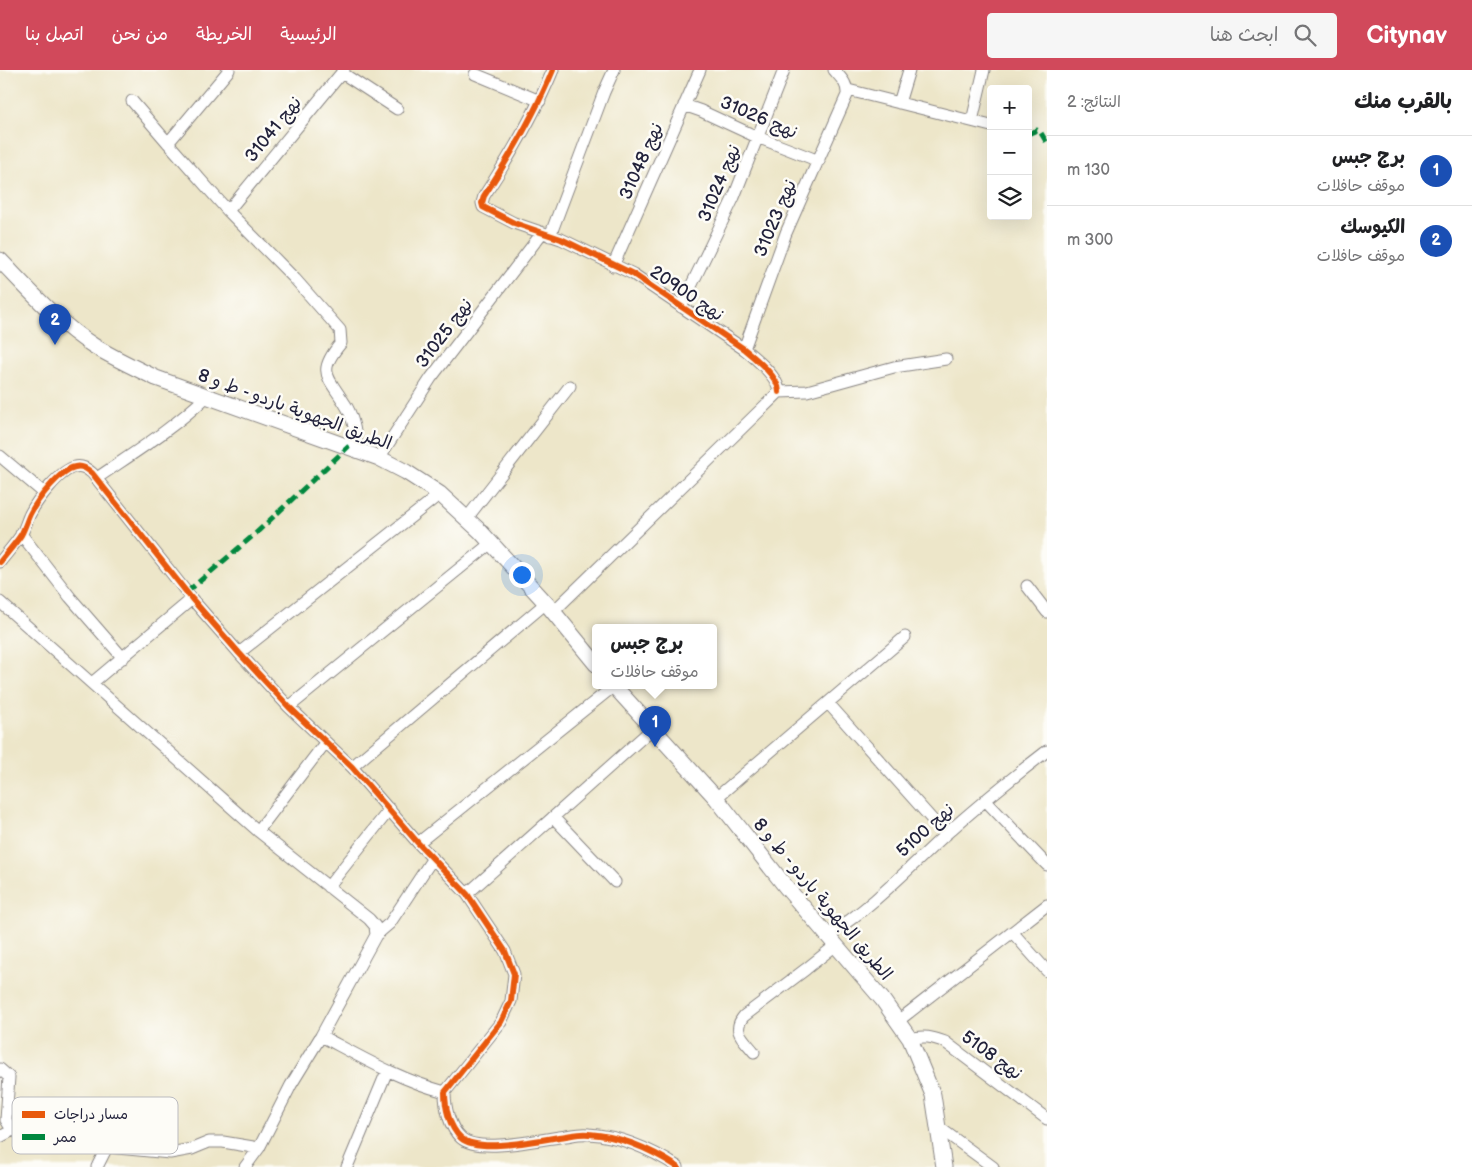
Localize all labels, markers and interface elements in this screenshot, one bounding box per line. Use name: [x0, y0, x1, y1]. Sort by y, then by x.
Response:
search box: [987, 13, 1337, 58]
icon: search: [1291, 21, 1319, 49]
text: Citynav: [1367, 21, 1447, 50]
text: اتصل بنا: [25, 24, 84, 45]
text: من نحن: [112, 24, 168, 45]
text: الخريطة: [196, 24, 252, 45]
text: الرئيسية: [280, 24, 337, 45]
text: ابحث هنا: [1210, 24, 1279, 47]
map controls: [987, 85, 1032, 220]
button: +: [987, 85, 1032, 130]
text: بالقرب منك: [1354, 89, 1452, 114]
street label: نهج 31041: [241, 92, 307, 167]
street label: نهج 31026: [717, 92, 801, 144]
text: النتائج: 2: [1067, 93, 1121, 112]
street label: نهج 31048: [615, 120, 669, 203]
button: −: [987, 130, 1032, 175]
street label: نهج 31024: [694, 142, 746, 225]
text: برج جبس: [1332, 146, 1405, 169]
text: 130 m: [1067, 161, 1110, 180]
text: 1: [1433, 161, 1439, 180]
button: layers: [987, 175, 1032, 220]
street label: نهج 31023: [750, 177, 802, 260]
text: موقف حافلات: [1317, 177, 1405, 196]
text: الكيوسك: [1340, 216, 1405, 239]
text: 300 m: [1067, 231, 1113, 250]
text: 2: [1431, 231, 1441, 250]
text: موقف حافلات: [1317, 247, 1405, 266]
street label: نهج 20900: [645, 261, 728, 327]
street label: نهج 31025: [412, 295, 478, 373]
pin: 2: [39, 304, 71, 345]
street label: الطريق الجهوية باردو - ط و 8: [195, 365, 395, 454]
your location: [509, 562, 535, 588]
popup: [592, 624, 717, 689]
text: برج جبس: [610, 632, 683, 655]
text: موقف حافلات: [610, 663, 699, 682]
pin: 1: [639, 706, 671, 747]
street label: نهج 5100: [892, 799, 959, 862]
street label: الطريق الجهوية باردو - ط و 8: [749, 814, 896, 984]
street label: نهج 5108: [957, 1026, 1026, 1085]
legend: [12, 1097, 178, 1154]
text: مسار دراجات: [54, 1106, 128, 1123]
text: ممر: [53, 1129, 77, 1146]

